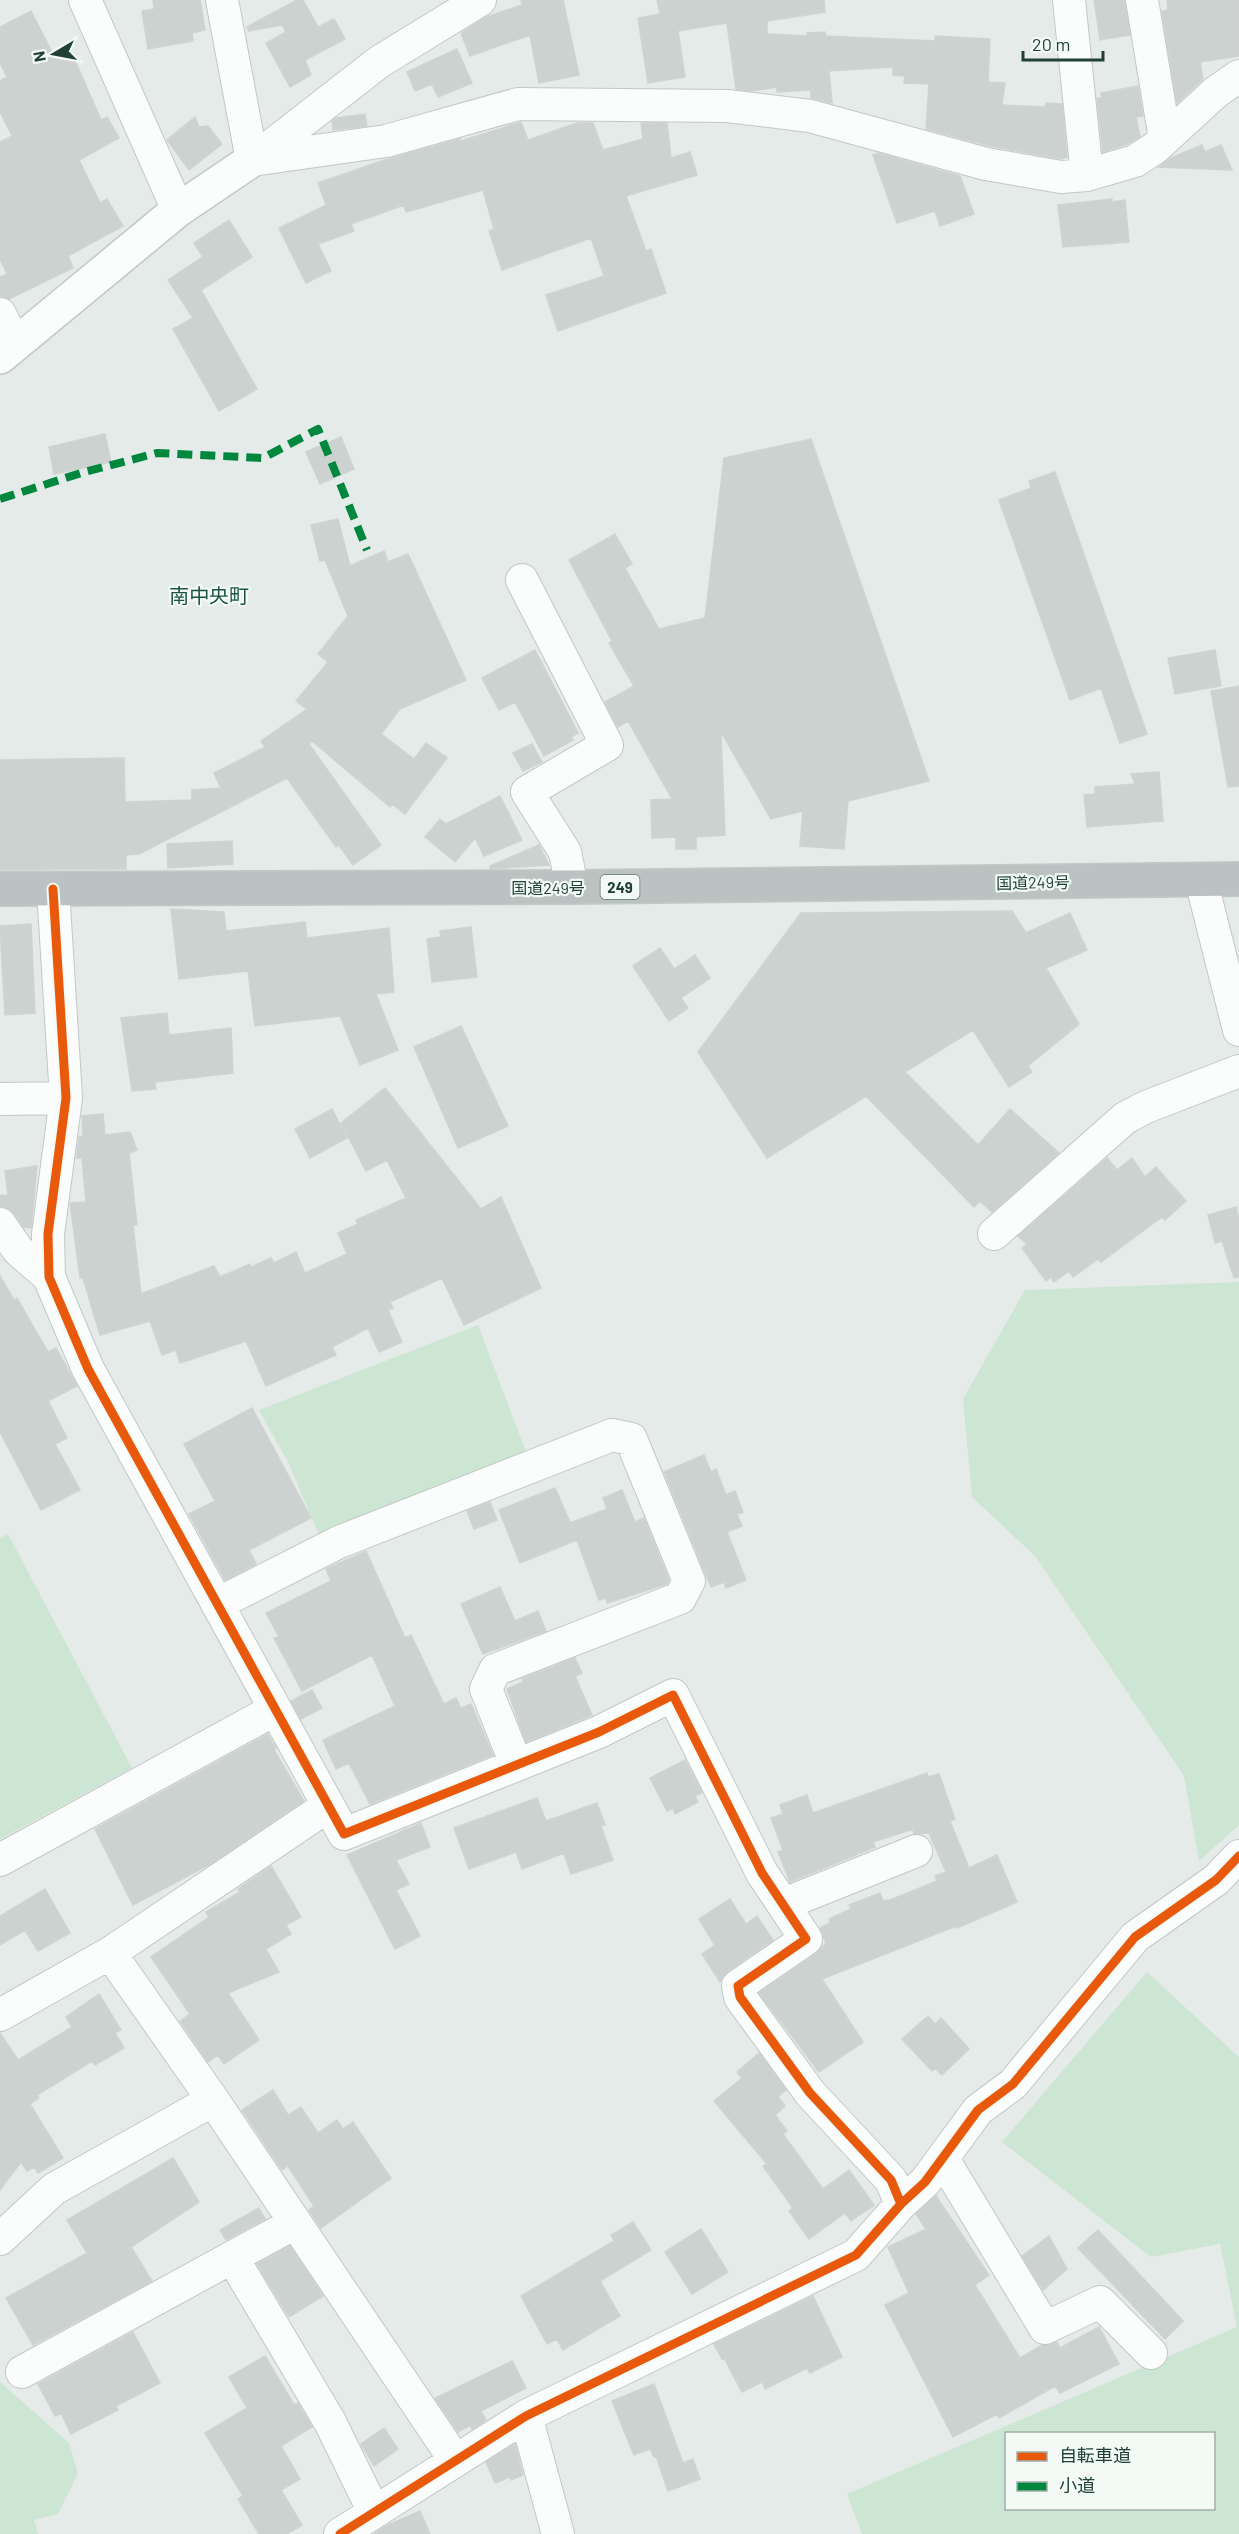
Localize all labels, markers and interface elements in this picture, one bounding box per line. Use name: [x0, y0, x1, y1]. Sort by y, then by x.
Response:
north arrow: [24, 24, 84, 84]
scale bar: [1023, 24, 1102, 62]
text: 20 m: [1032, 33, 1070, 55]
text: N: [28, 50, 49, 64]
district label: 南中央町: [169, 583, 249, 607]
street label: 国道249号: [996, 872, 1070, 892]
road number: 249: [600, 875, 640, 899]
street label: 国道249号: [511, 878, 585, 897]
legend: [1005, 2432, 1215, 2510]
text: 自転車道: [1059, 2444, 1131, 2466]
text: 小道: [1059, 2474, 1095, 2496]

